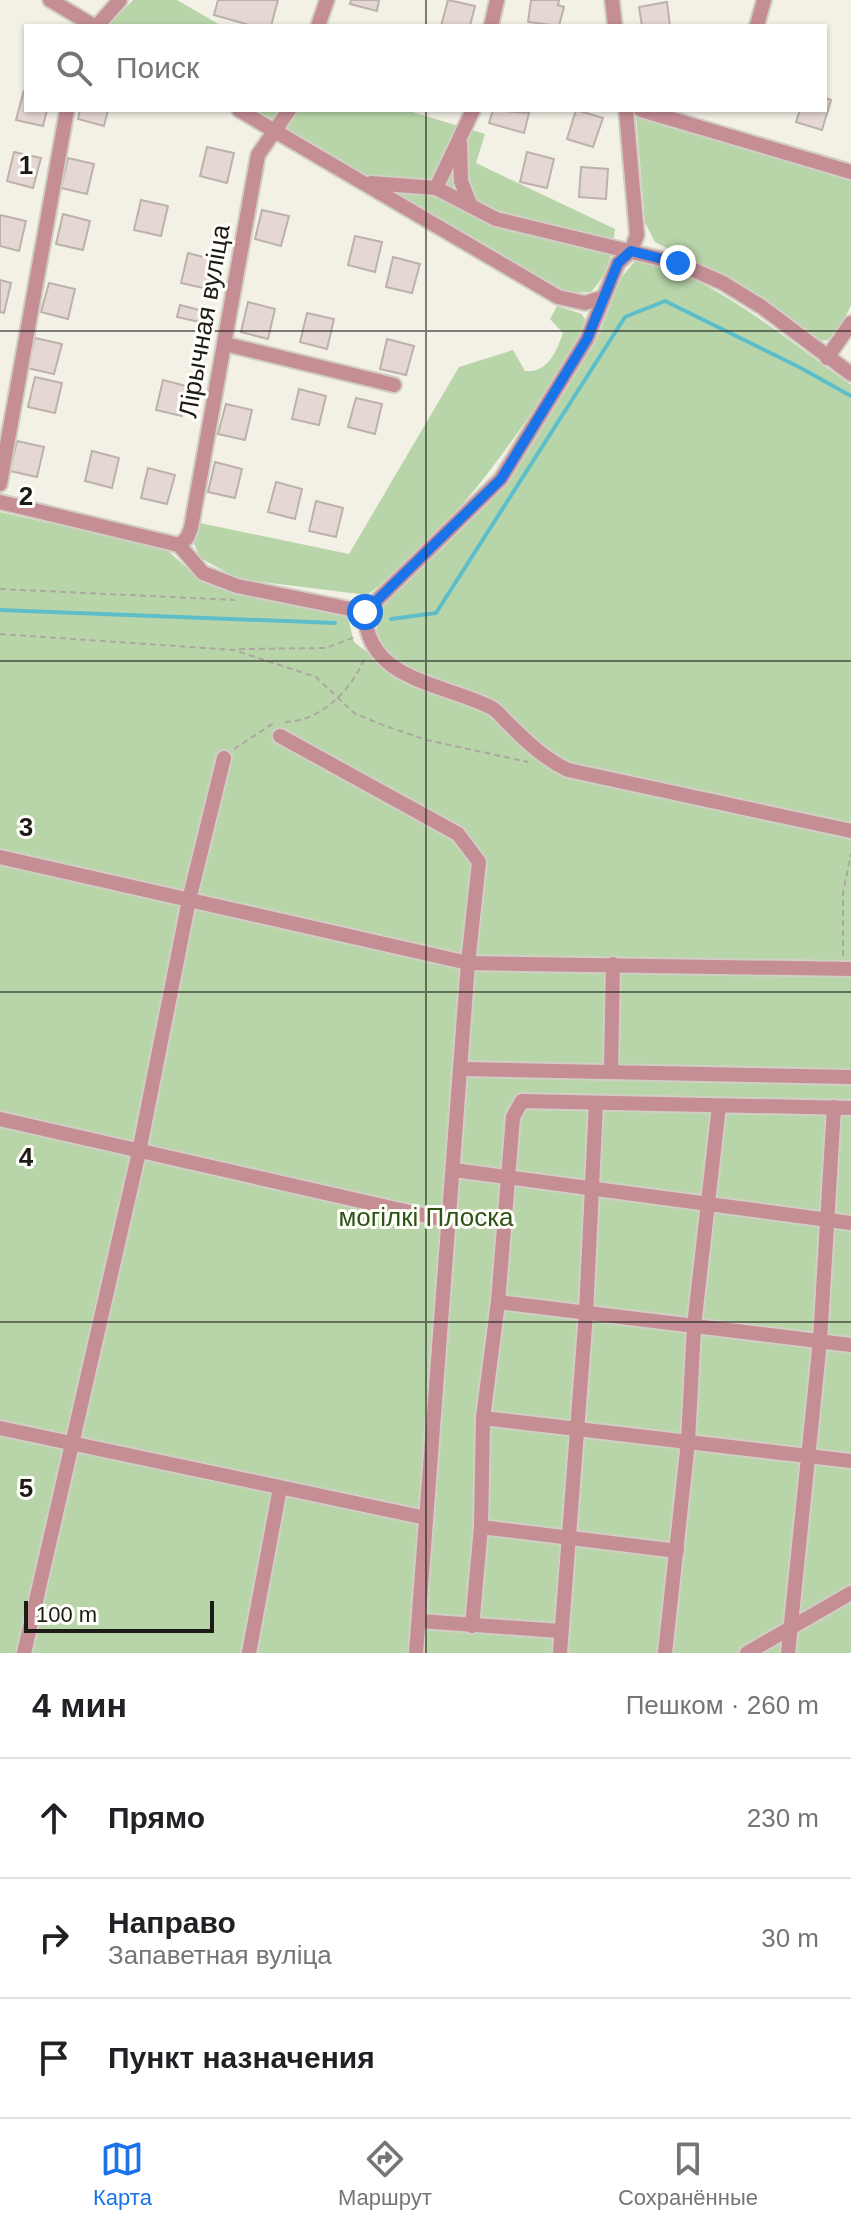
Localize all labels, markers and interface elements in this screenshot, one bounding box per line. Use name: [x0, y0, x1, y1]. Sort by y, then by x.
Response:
search box: [24, 24, 827, 112]
icon: search: [52, 46, 96, 90]
text: Поиск: [116, 51, 199, 84]
text: 1: [19, 150, 33, 180]
street label: Лірычная вуліца: [172, 222, 236, 420]
route end: [660, 245, 696, 281]
text: 2: [19, 481, 33, 511]
route start: [347, 594, 383, 630]
text: 3: [19, 812, 33, 842]
text: 4: [19, 1142, 34, 1172]
park label: могілкі Плоска: [338, 1202, 514, 1232]
text: 5: [19, 1473, 33, 1503]
scale bar: [24, 1597, 214, 1633]
text: 100 m: [36, 1602, 97, 1627]
text: 4 мин: [32, 1686, 127, 1724]
text: Пешком · 260 m: [626, 1690, 819, 1720]
icon: ahead: [32, 1796, 76, 1840]
text: Прямо: [108, 1801, 205, 1834]
text: 230 m: [747, 1803, 819, 1833]
text: Направо: [108, 1906, 236, 1939]
icon: right: [32, 1916, 76, 1960]
text: 30 m: [761, 1923, 819, 1953]
text: Запаветная вуліца: [108, 1940, 332, 1970]
icon: arrive: [32, 2036, 76, 2080]
text: Пункт назначения: [108, 2041, 375, 2074]
tab: Карта: [93, 2137, 152, 2211]
tab: Маршрут: [338, 2137, 432, 2211]
tab: Сохранённые: [618, 2137, 758, 2211]

